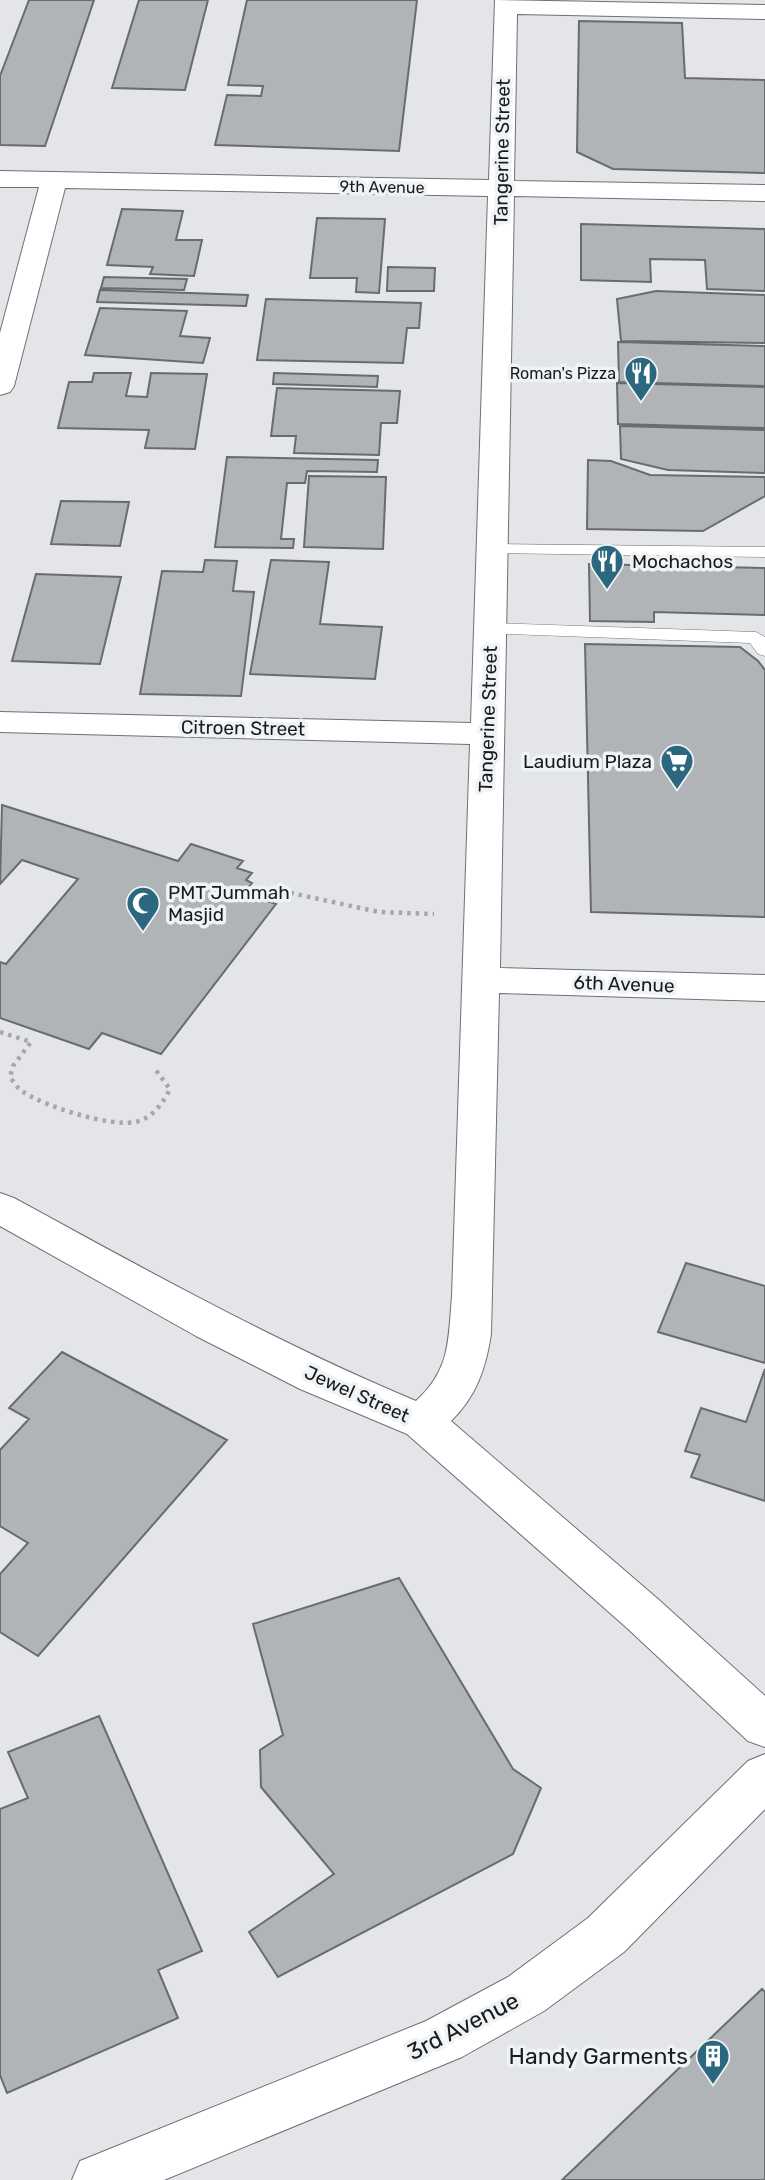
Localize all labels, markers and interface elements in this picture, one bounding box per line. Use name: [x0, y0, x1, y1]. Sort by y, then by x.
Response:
street label: Tangerine Street: [489, 78, 515, 226]
street label: 9th Avenue: [339, 177, 425, 197]
restaurant icon: Roman's Pizza: [622, 354, 660, 403]
place label: Roman's Pizza: [510, 364, 616, 383]
restaurant icon: Mochachos: [588, 542, 626, 591]
place label: Mochachos: [632, 550, 733, 573]
street label: Tangerine Street: [474, 645, 502, 793]
street label: Citroen Street: [181, 715, 306, 741]
supermarket icon: Laudium Plaza: [658, 742, 696, 791]
place label: Laudium Plaza: [523, 750, 652, 773]
place label: PMT Jummah Masjid: [168, 881, 290, 926]
mosque icon: PMT Jummah Masjid: [124, 884, 162, 933]
street label: 6th Avenue: [573, 971, 675, 997]
street label: Jewel Street: [301, 1361, 413, 1428]
street label: 3rd Avenue: [402, 1986, 524, 2066]
building icon: Handy Garments: [694, 2037, 732, 2086]
place label: Handy Garments: [509, 2042, 688, 2070]

